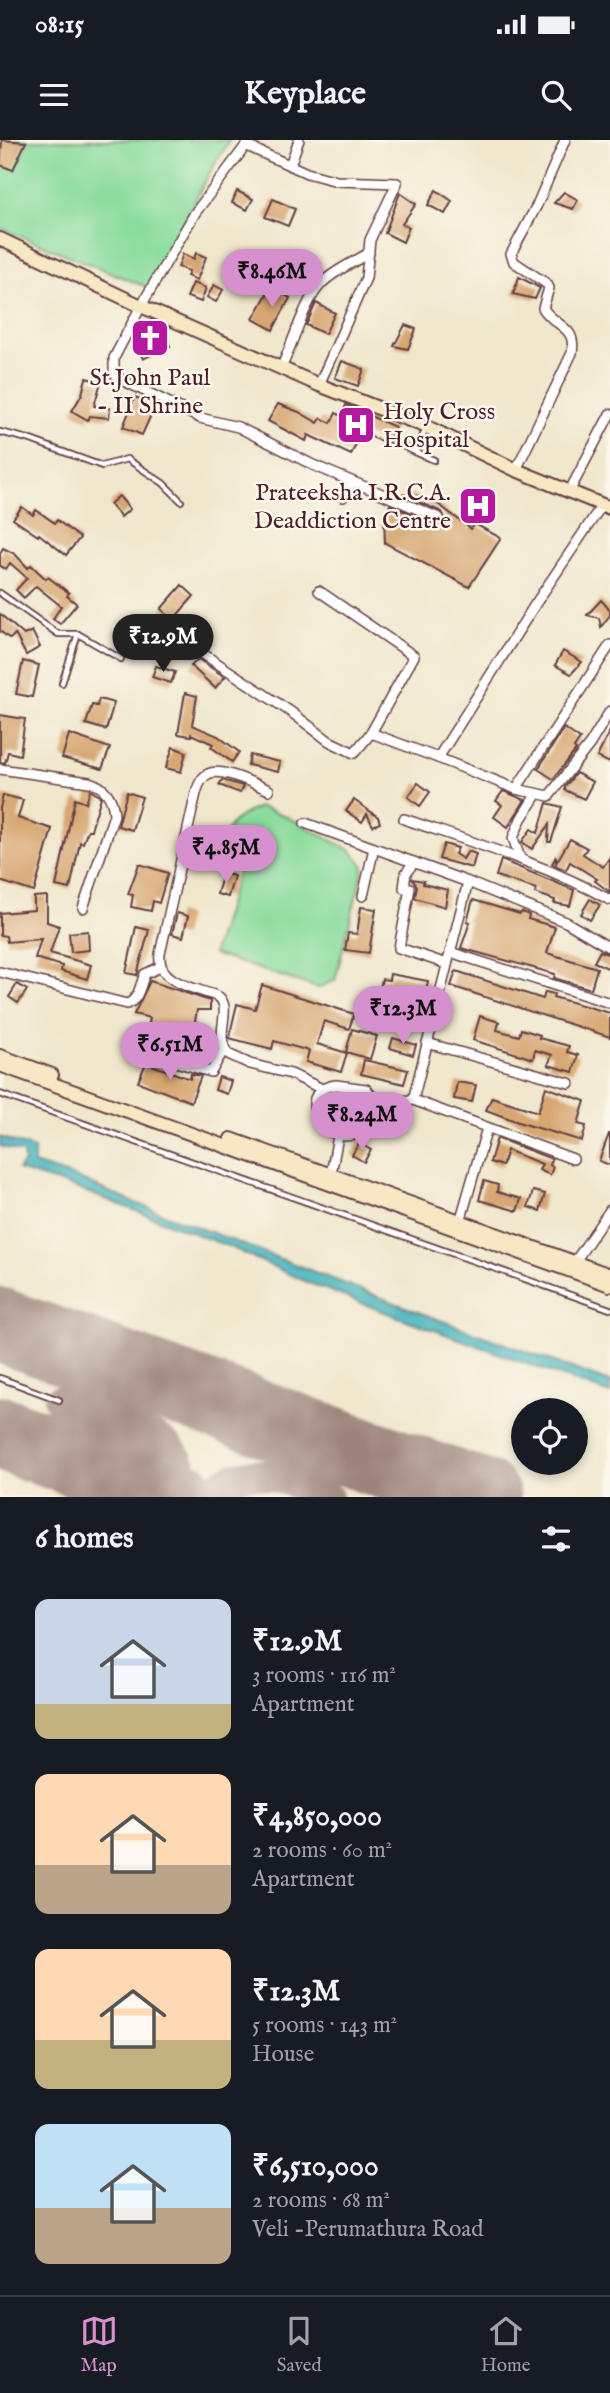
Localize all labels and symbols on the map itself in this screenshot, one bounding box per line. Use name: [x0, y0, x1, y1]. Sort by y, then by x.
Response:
pin: ₹8.46M: [215, 250, 329, 309]
church icon: St.John Paul - II Shrine: [129, 317, 171, 359]
place label: St.John Paul - II Shrine: [90, 363, 211, 422]
place label: Holy Cross Hospital: [383, 397, 495, 456]
hospital icon: Holy Cross Hospital: [335, 404, 377, 446]
place label: Prateeksha I.R.C.A. Deaddiction Centre: [254, 478, 451, 537]
hospital icon: Prateeksha I.R.C.A. Deaddiction Centre: [457, 485, 499, 527]
pin: ₹12.9M: [106, 615, 220, 674]
pin: ₹4.85M: [169, 826, 283, 885]
pin: ₹12.3M: [346, 986, 460, 1046]
pin: ₹6.51M: [113, 1023, 227, 1082]
pin: ₹8.24M: [305, 1093, 419, 1152]

